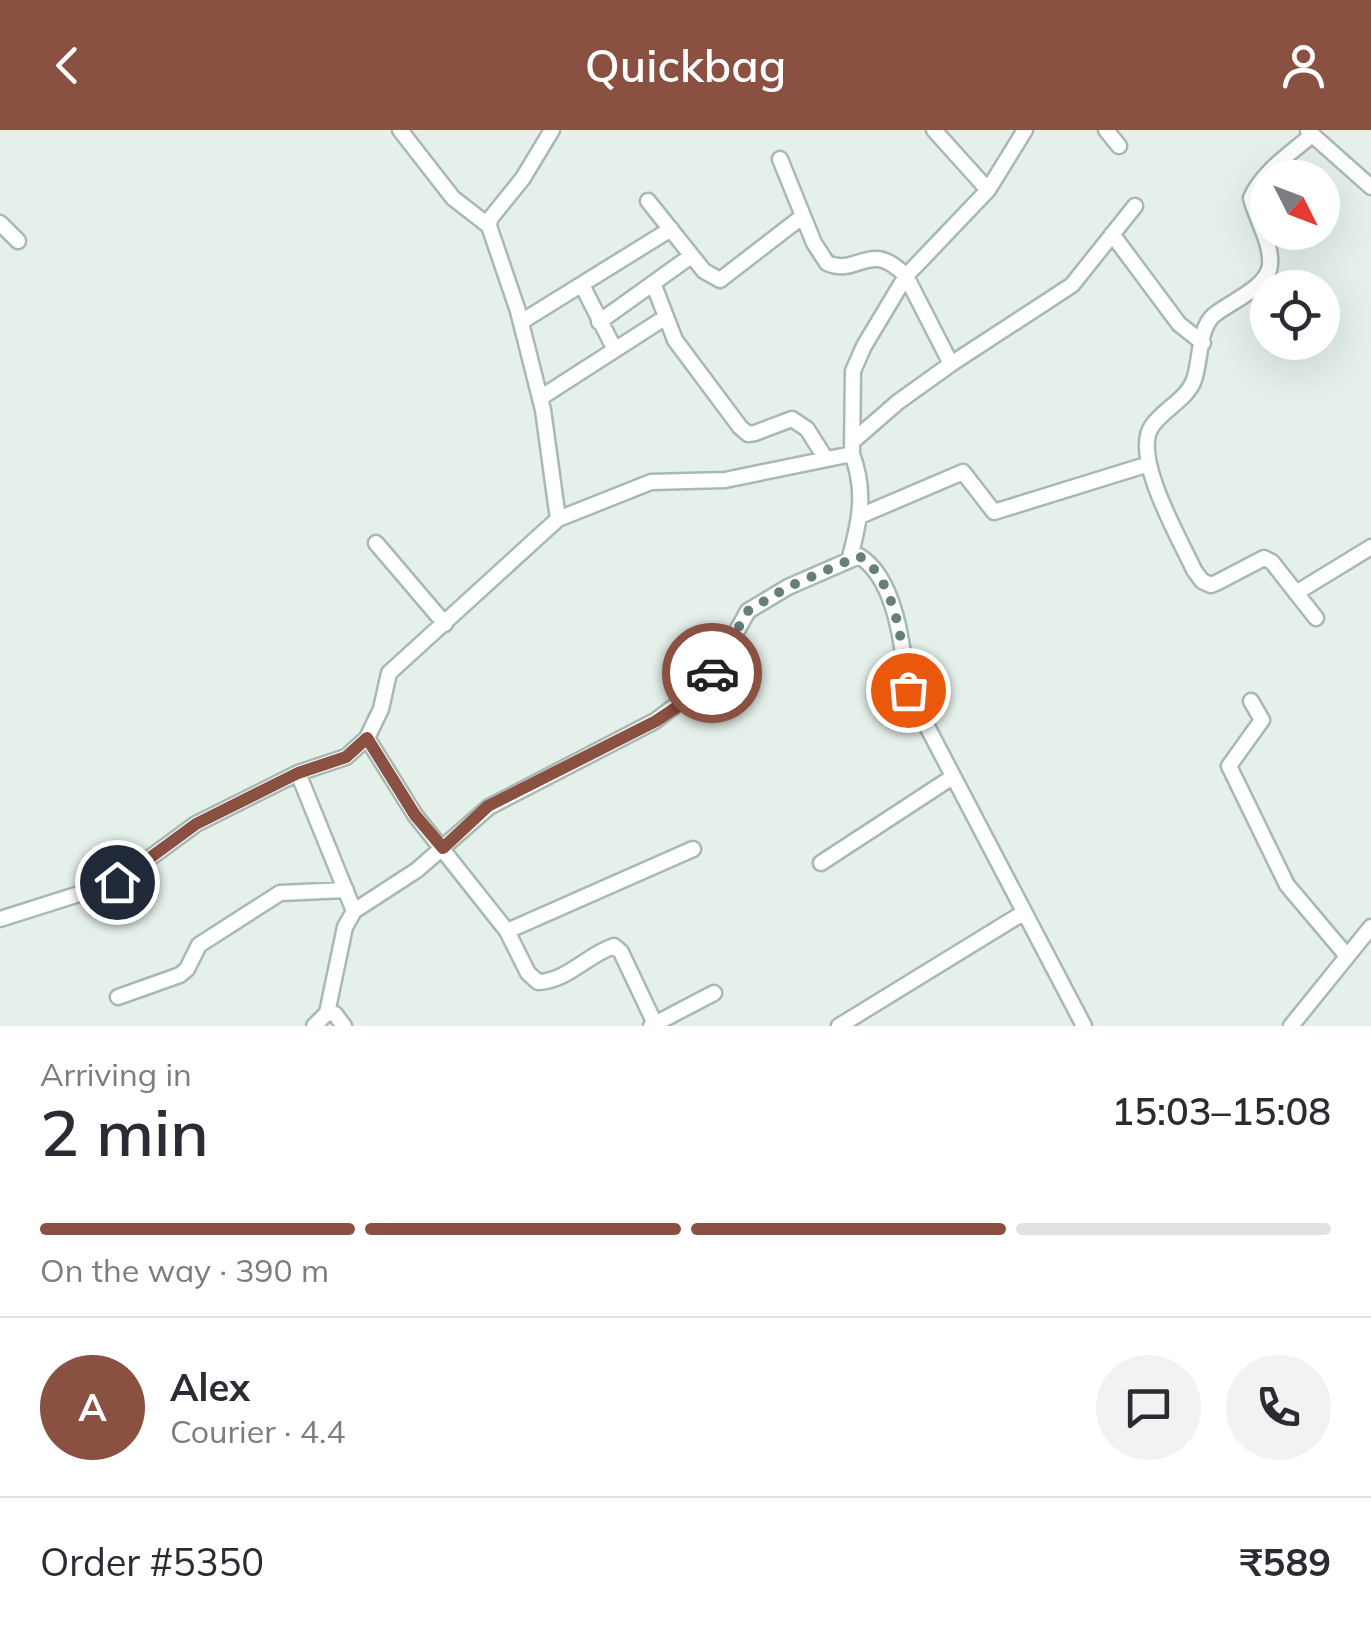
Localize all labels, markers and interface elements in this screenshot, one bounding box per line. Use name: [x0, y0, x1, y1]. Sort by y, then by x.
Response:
text: Quickbag: [585, 37, 786, 93]
icon: back: [40, 38, 95, 93]
icon: person: [1276, 38, 1331, 93]
north arrow: [1250, 160, 1340, 250]
map controls: [1250, 160, 1340, 360]
button: locate: [1250, 270, 1340, 360]
courier: [662, 623, 762, 723]
icon: car: [685, 646, 740, 701]
pin: [866, 648, 951, 733]
icon: bag: [881, 663, 936, 718]
pin: [75, 840, 160, 925]
icon: home: [90, 855, 145, 910]
text: Arriving in: [40, 1054, 192, 1094]
text: 15:03–15:08: [1111, 1087, 1331, 1135]
text: 2 min: [40, 1091, 209, 1172]
text: On the way · 390 m: [40, 1250, 329, 1290]
button: chat: [1096, 1355, 1201, 1460]
button: phone: [1226, 1355, 1331, 1460]
text: Alex: [170, 1363, 250, 1411]
text: A: [78, 1383, 107, 1431]
text: Courier · 4.4: [170, 1411, 346, 1451]
text: Order #5350: [40, 1538, 264, 1586]
text: ₹589: [1240, 1538, 1331, 1586]

